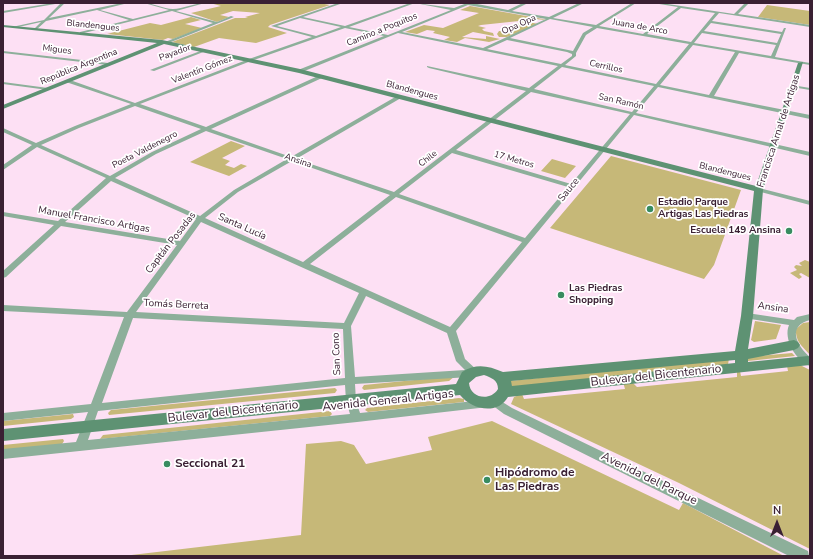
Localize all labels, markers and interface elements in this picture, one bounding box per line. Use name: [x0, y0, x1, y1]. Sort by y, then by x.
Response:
street label: Camino a Poquitos: [345, 11, 419, 49]
street label: Opa Opa: [500, 13, 538, 37]
street label: Juana de Arco: [611, 17, 669, 37]
street label: Blandengues: [66, 18, 120, 34]
street label: Payador: [158, 42, 192, 64]
street label: Migues: [42, 43, 72, 57]
street label: República Argentina: [39, 47, 119, 87]
street label: Valentín Gómez: [170, 54, 234, 86]
street label: Cerrillos: [588, 58, 624, 76]
street label: Francisca Arnal de Artigas: [755, 73, 803, 189]
street label: Blandengues: [385, 79, 439, 103]
street label: San Ramón: [597, 92, 645, 112]
street label: Poeta Valdenegro: [110, 129, 180, 171]
street label: Chile: [417, 148, 439, 170]
street label: 17 Metros: [493, 149, 535, 171]
street label: Ansina: [283, 151, 313, 171]
street label: Blandengues: [698, 160, 752, 184]
street label: Sauce: [556, 176, 582, 204]
place label: Estadio Parque Artigas Las Piedras: [658, 197, 748, 220]
street label: Manuel Francisco Artigas: [37, 204, 151, 236]
marker: Estadio Parque Artigas Las Piedras: [645, 204, 655, 214]
street label: Capitán Posadas: [143, 210, 199, 276]
street label: Santa Lucía: [216, 211, 268, 243]
place label: Escuela 149 Ansina: [690, 225, 781, 237]
marker: Escuela 149 Ansina: [784, 226, 794, 236]
place label: Las Piedras Shopping: [569, 283, 622, 306]
marker: Las Piedras Shopping: [556, 290, 566, 300]
street label: Tomás Berreta: [143, 297, 209, 313]
street label: Ansina: [757, 300, 789, 316]
street label: San Cono: [330, 332, 344, 376]
street label: Bulevar del Bicentenario: [590, 362, 722, 390]
street label: Avenida General Artigas: [322, 387, 454, 415]
street label: Bulevar del Bicentenario: [167, 398, 299, 426]
street label: Avenida del Parque: [599, 450, 699, 508]
place label: Seccional 21: [175, 457, 245, 471]
marker: Seccional 21: [162, 459, 172, 469]
place label: Hipódromo de Las Piedras: [495, 466, 575, 494]
marker: Hipódromo de Las Piedras: [482, 475, 492, 485]
north arrow: [757, 503, 797, 543]
text: N: [773, 503, 781, 518]

